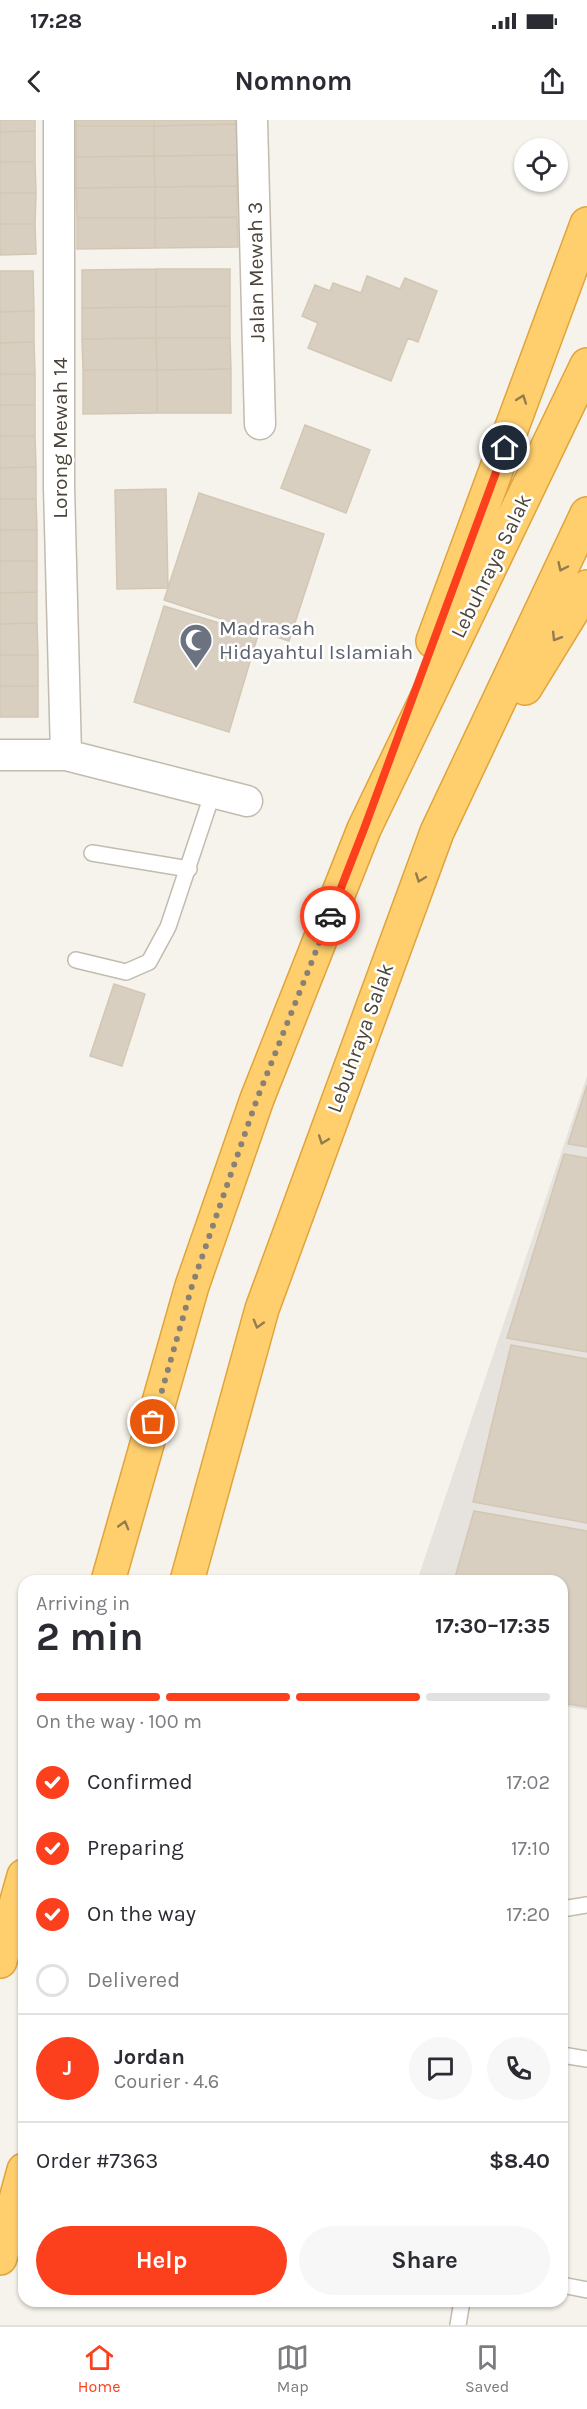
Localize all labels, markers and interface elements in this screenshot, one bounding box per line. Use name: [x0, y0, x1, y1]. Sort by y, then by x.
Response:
text: 17:28: [30, 8, 82, 34]
icon: back: [18, 65, 51, 98]
text: Nomnom: [235, 65, 353, 97]
icon: share: [536, 65, 569, 98]
map controls: [514, 138, 568, 192]
button: locate: [514, 138, 568, 192]
street label: Jalan Mewah 3: [243, 202, 269, 342]
street label: Lorong Mewah 14: [48, 357, 72, 519]
one-way arrow: [515, 395, 528, 405]
pin: [479, 422, 530, 473]
icon: home: [488, 431, 521, 464]
street label: Lebuhraya Salak: [446, 490, 536, 642]
one-way arrow: [557, 561, 569, 572]
place label: Madrasah Hidayahtul Islamiah: [219, 616, 413, 664]
mosque icon: Madrasah Hidayahtul Islamiah: [178, 622, 214, 669]
one-way arrow: [552, 631, 564, 641]
one-way arrow: [414, 872, 427, 883]
courier: [300, 886, 360, 946]
icon: car: [314, 900, 347, 933]
street label: Lebuhraya Salak: [322, 960, 398, 1116]
one-way arrow: [317, 1134, 330, 1144]
one-way arrow: [253, 1318, 265, 1328]
pin: [127, 1396, 178, 1447]
icon: bag: [136, 1405, 169, 1438]
one-way arrow: [117, 1520, 129, 1531]
text: Arriving in: [36, 1592, 130, 1615]
text: 17:30–17:35: [435, 1613, 550, 1639]
text: 2 min: [36, 1614, 144, 1660]
text: On the way · 100 m: [36, 1710, 202, 1733]
icon: check: [36, 1766, 69, 1799]
text: Confirmed: [87, 1769, 193, 1795]
text: 17:02: [506, 1771, 550, 1794]
icon: check: [36, 1832, 69, 1865]
text: Preparing: [87, 1835, 184, 1861]
text: 17:10: [511, 1837, 550, 1860]
icon: check: [36, 1898, 69, 1931]
text: On the way: [87, 1901, 196, 1927]
text: 17:20: [506, 1903, 550, 1926]
text: Delivered: [87, 1967, 180, 1993]
button: chat: [409, 2037, 472, 2100]
button: phone: [487, 2037, 550, 2100]
text: Jordan: [114, 2044, 185, 2070]
text: J: [63, 2055, 72, 2081]
text: Courier · 4.6: [114, 2070, 219, 2093]
text: Order #7363: [36, 2148, 158, 2174]
text: $8.40: [489, 2148, 550, 2174]
button: Help: [36, 2226, 287, 2295]
button: Share: [299, 2226, 550, 2295]
tab: Home: [78, 2341, 120, 2396]
tab: Map: [276, 2341, 309, 2396]
tab: Saved: [465, 2341, 509, 2396]

